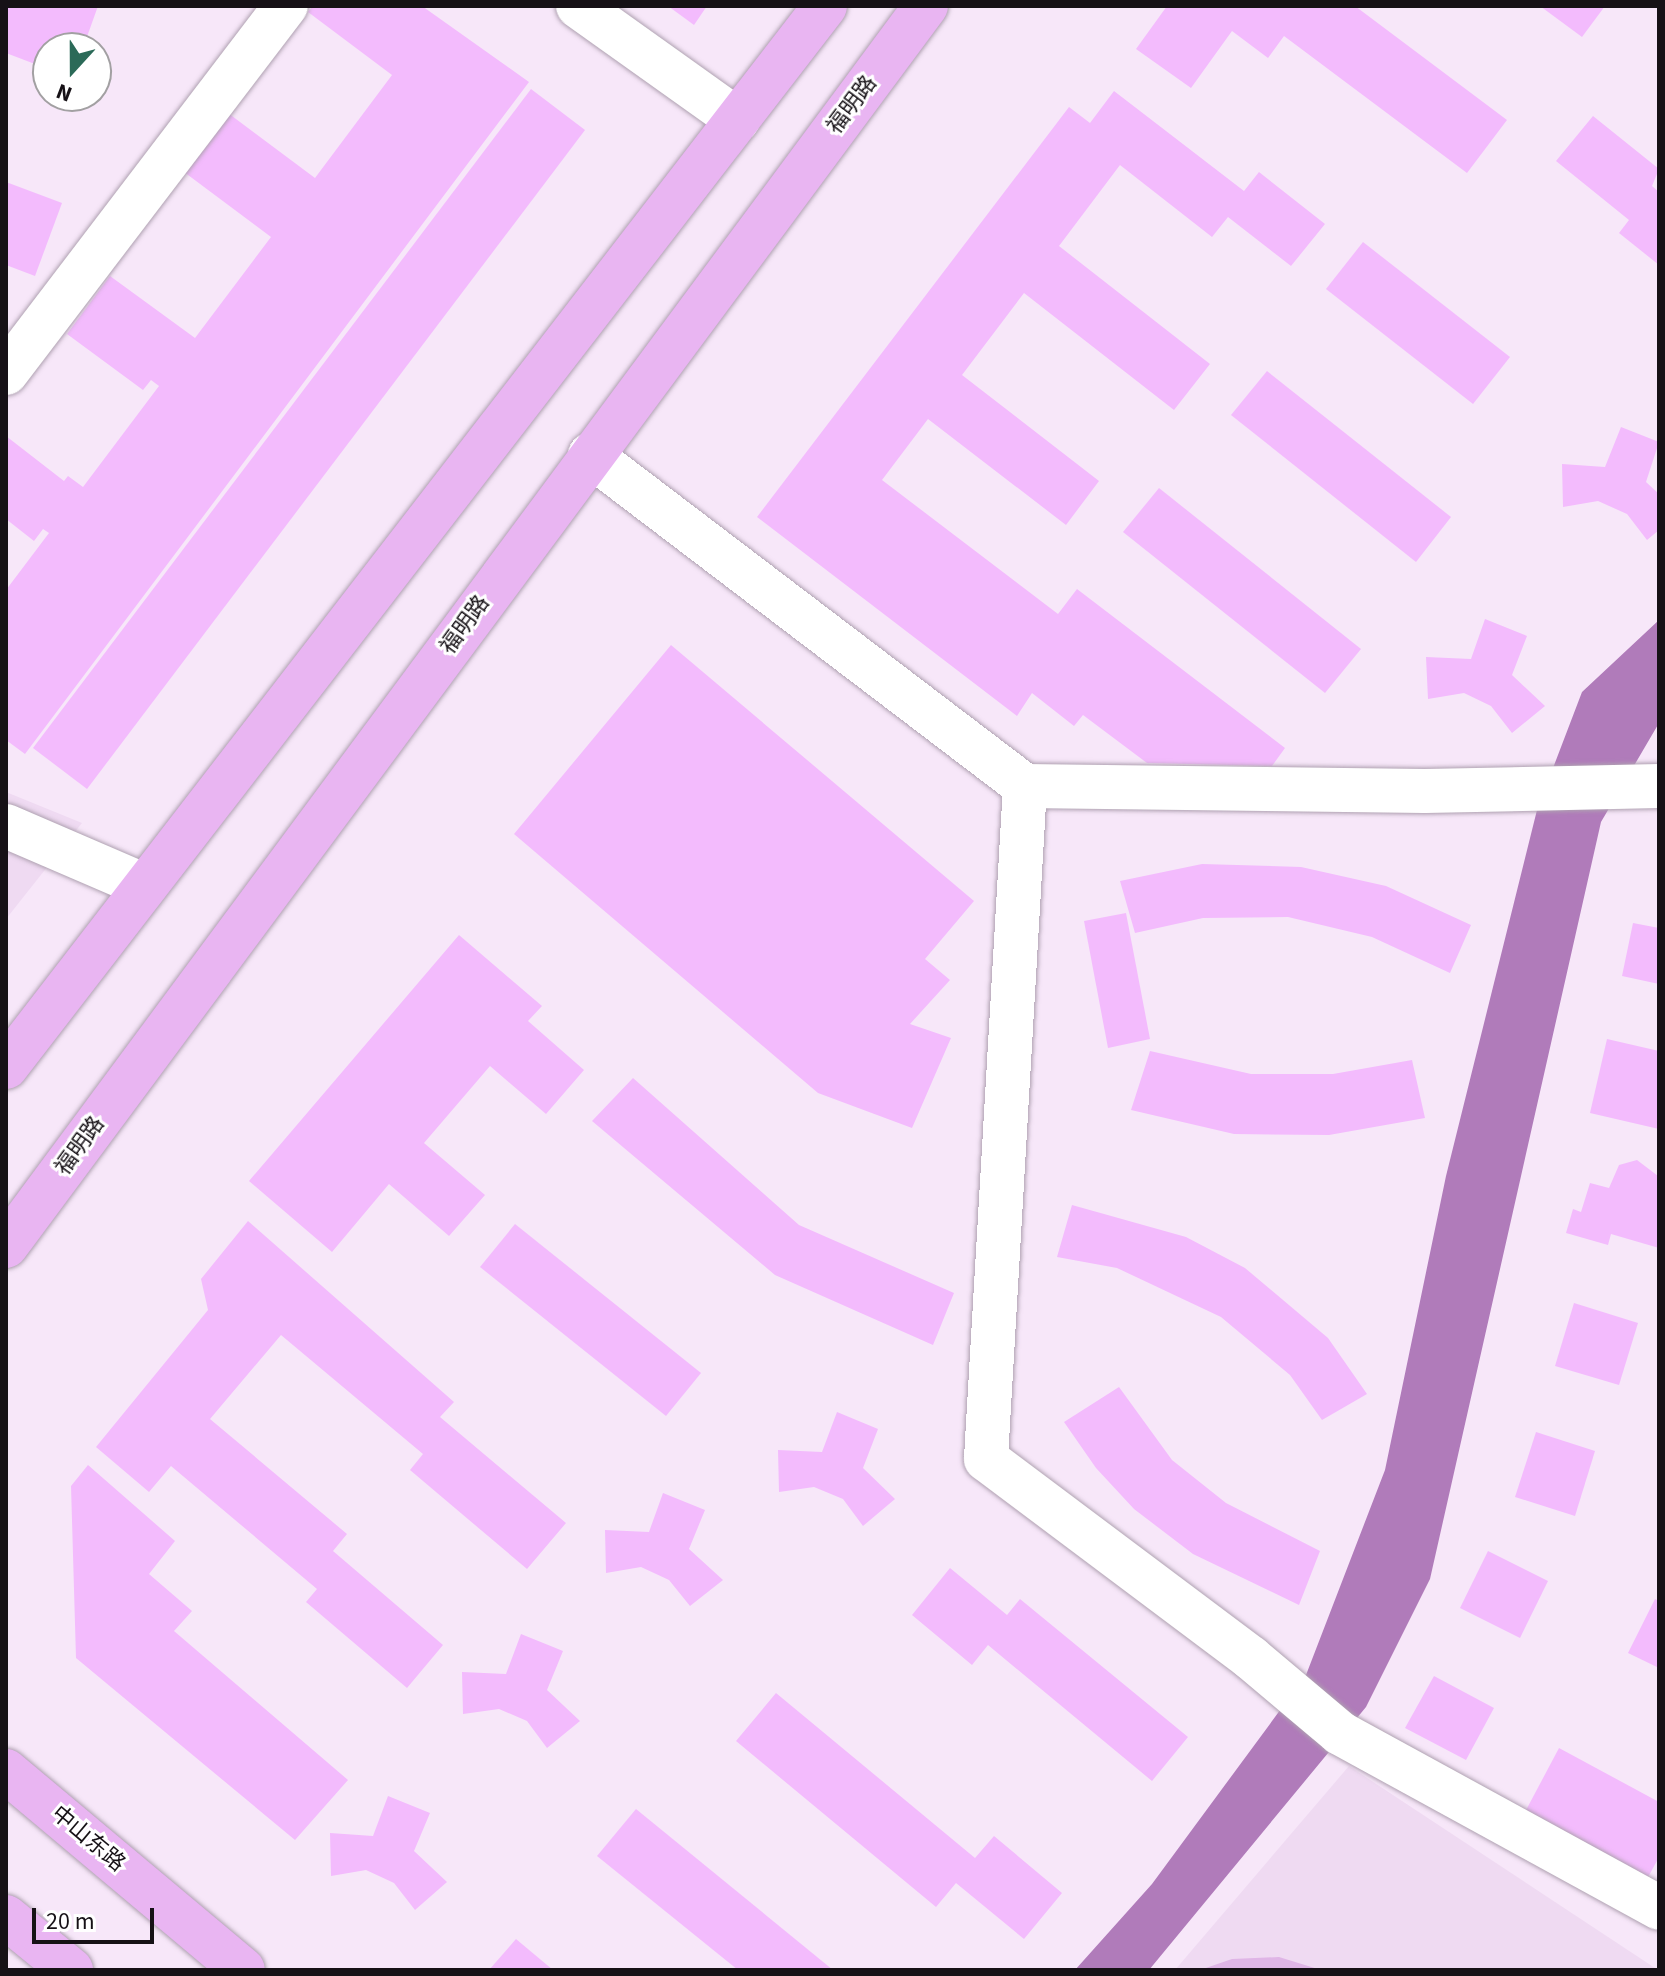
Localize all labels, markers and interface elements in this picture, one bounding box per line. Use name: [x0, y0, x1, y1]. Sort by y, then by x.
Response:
north arrow: [32, 32, 112, 112]
street label: 福明路: [822, 71, 882, 139]
text: N: [52, 75, 77, 110]
street label: 福明路: [435, 591, 495, 659]
street label: 福明路: [50, 1112, 110, 1180]
street label: 中山东路: [46, 1801, 130, 1877]
scale bar: [36, 1892, 158, 1942]
text: 20 m: [46, 1904, 95, 1939]

